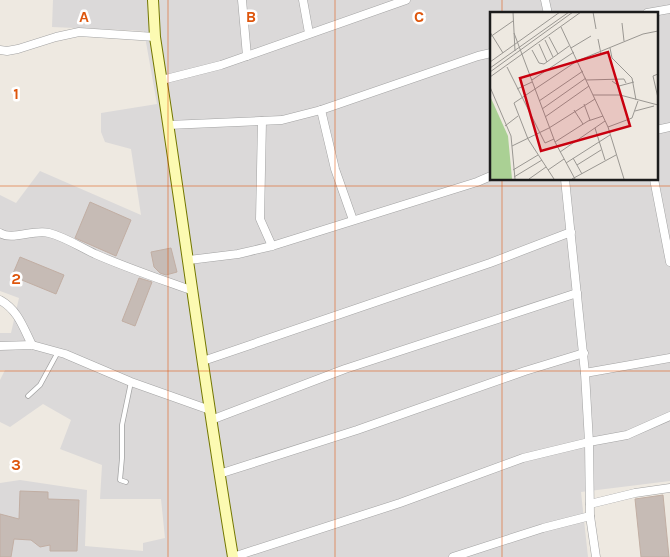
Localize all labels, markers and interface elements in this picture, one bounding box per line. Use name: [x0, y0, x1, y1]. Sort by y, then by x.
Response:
text: A: [79, 7, 89, 26]
text: B: [246, 7, 256, 26]
text: C: [414, 7, 424, 26]
inset map: [490, 12, 658, 180]
text: 1: [13, 84, 19, 103]
text: 2: [11, 269, 21, 288]
text: 3: [11, 455, 21, 474]

